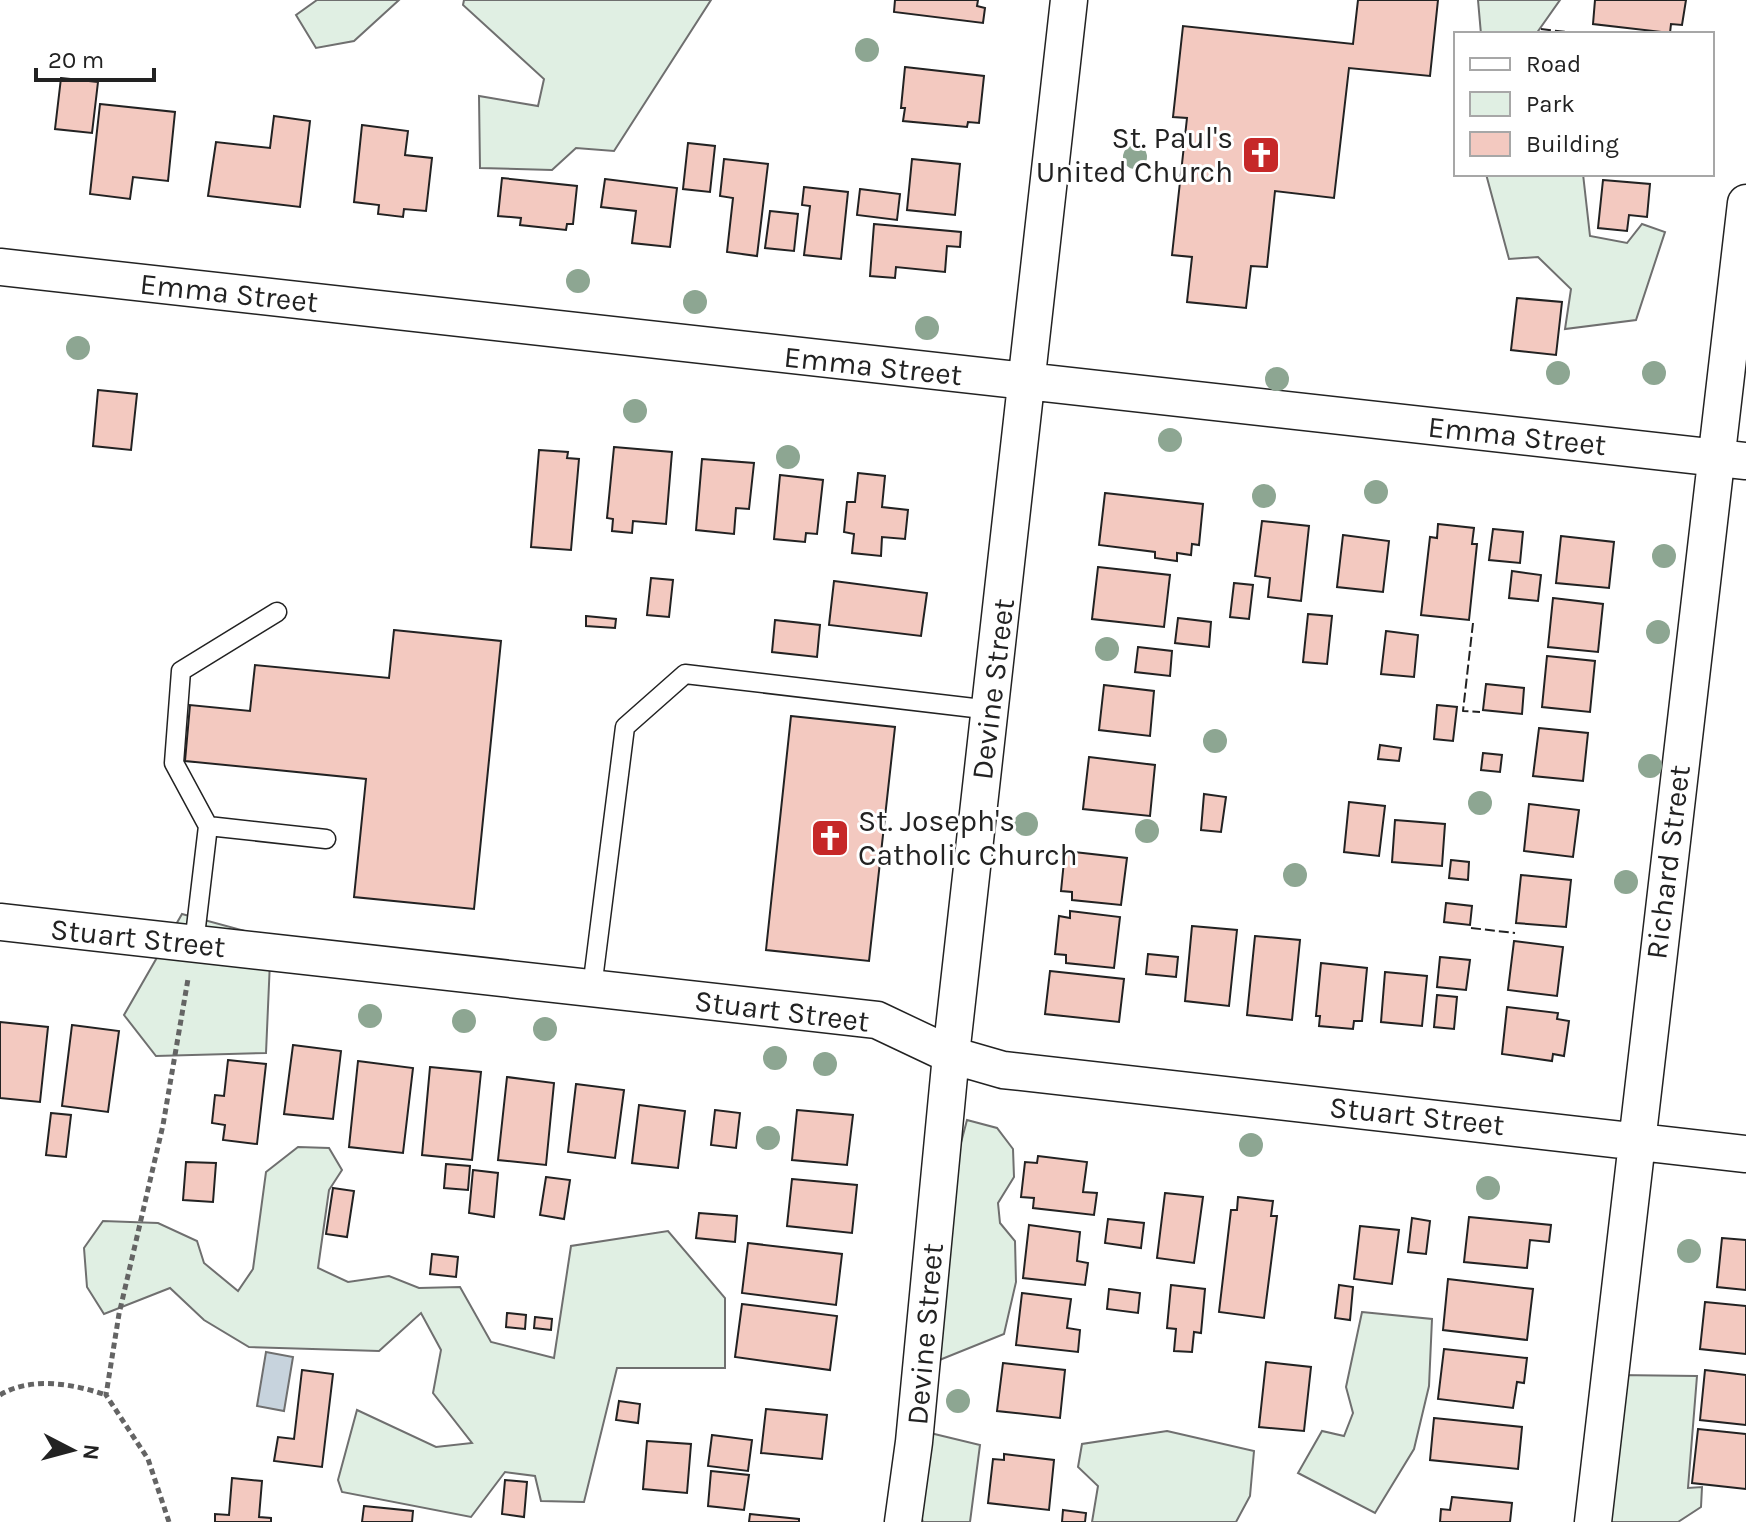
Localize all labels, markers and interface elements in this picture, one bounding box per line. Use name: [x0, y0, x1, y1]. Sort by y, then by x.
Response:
scale bar: [36, 32, 154, 82]
legend: [1454, 32, 1714, 176]
text: 20 m: [48, 46, 104, 74]
text: Road: [1526, 50, 1581, 78]
text: Park: [1526, 90, 1575, 118]
place label: St. Paul's United Church: [1036, 120, 1233, 190]
text: Building: [1526, 130, 1619, 158]
church icon: St. Paul's United Church: [1240, 134, 1282, 176]
street label: Emma Street: [138, 266, 320, 320]
street label: Emma Street: [782, 339, 964, 393]
street label: Emma Street: [1426, 409, 1608, 463]
street label: Devine Street: [964, 596, 1022, 782]
street label: Richard Street: [1638, 763, 1698, 961]
place label: St. Joseph's Catholic Church: [858, 803, 1078, 873]
church icon: St. Joseph's Catholic Church: [809, 817, 851, 859]
street label: Stuart Street: [49, 911, 227, 965]
street label: Stuart Street: [693, 982, 871, 1040]
street label: Stuart Street: [1328, 1089, 1506, 1143]
street label: Devine Street: [899, 1242, 951, 1426]
north arrow: [32, 1410, 112, 1490]
text: N: [77, 1443, 105, 1461]

